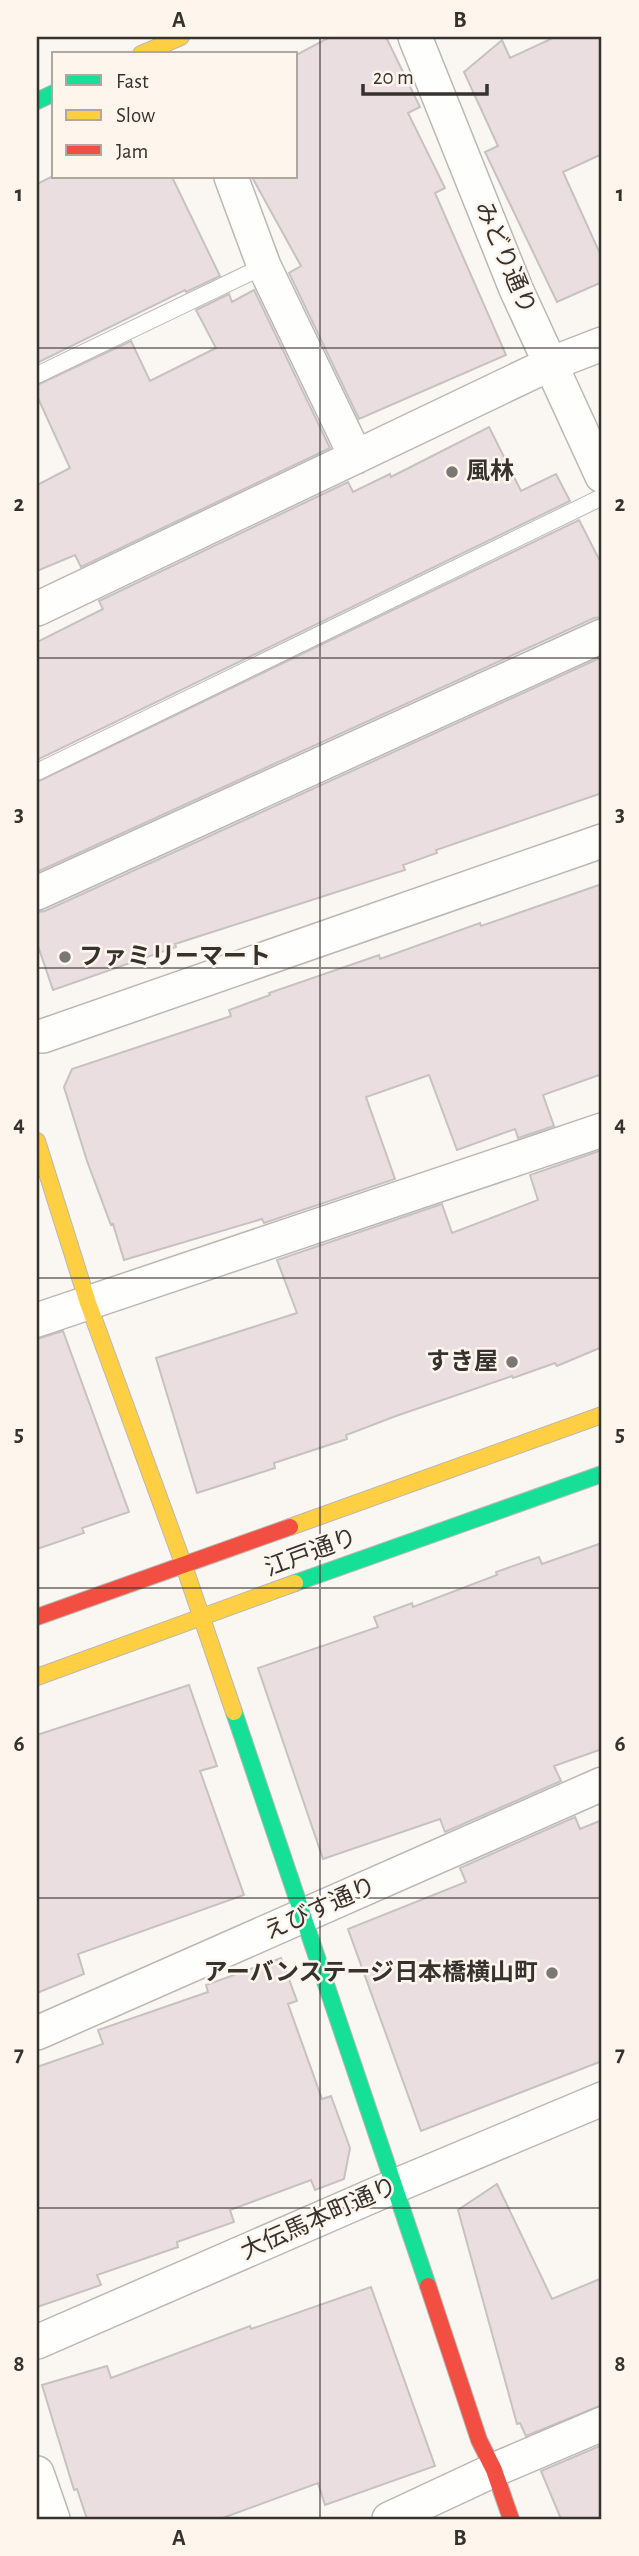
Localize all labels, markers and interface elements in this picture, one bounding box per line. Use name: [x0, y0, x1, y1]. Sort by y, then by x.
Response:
text: A: [172, 9, 186, 32]
text: B: [453, 9, 467, 32]
legend: [52, 52, 298, 178]
scale bar: [363, 52, 487, 96]
text: 20 m: [373, 67, 414, 88]
text: Fast: [116, 71, 149, 92]
text: Slow: [116, 105, 155, 126]
text: Jam: [116, 141, 148, 162]
text: 1: [15, 183, 23, 206]
text: 1: [616, 183, 624, 206]
street label: みどり通り: [471, 198, 540, 318]
place label: 風林: [466, 458, 514, 484]
marker: 風林: [444, 464, 460, 480]
text: 2: [14, 493, 25, 516]
text: 2: [615, 493, 626, 516]
text: 3: [14, 803, 24, 826]
text: 3: [615, 803, 625, 826]
place label: ファミリーマート: [79, 945, 271, 969]
marker: ファミリーマート: [57, 949, 73, 965]
text: 4: [13, 1113, 25, 1136]
text: 4: [614, 1113, 626, 1136]
place label: すき屋: [426, 1349, 498, 1374]
marker: すき屋: [504, 1354, 520, 1370]
text: 5: [14, 1423, 24, 1446]
text: 5: [615, 1423, 625, 1446]
street label: 江戸通り: [261, 1524, 360, 1581]
text: 6: [13, 1733, 25, 1756]
text: 6: [614, 1733, 626, 1756]
street label: えびす通り: [260, 1873, 380, 1944]
place label: アーバンステージ日本橋横山町: [203, 1959, 538, 1985]
marker: アーバンステージ日本橋横山町: [544, 1965, 560, 1981]
text: 7: [14, 2043, 24, 2066]
text: 7: [615, 2043, 625, 2066]
street label: 大伝馬本町通り: [237, 2172, 401, 2264]
text: 8: [13, 2353, 25, 2376]
text: 8: [614, 2353, 626, 2376]
text: A: [172, 2527, 186, 2550]
text: B: [453, 2527, 467, 2550]

